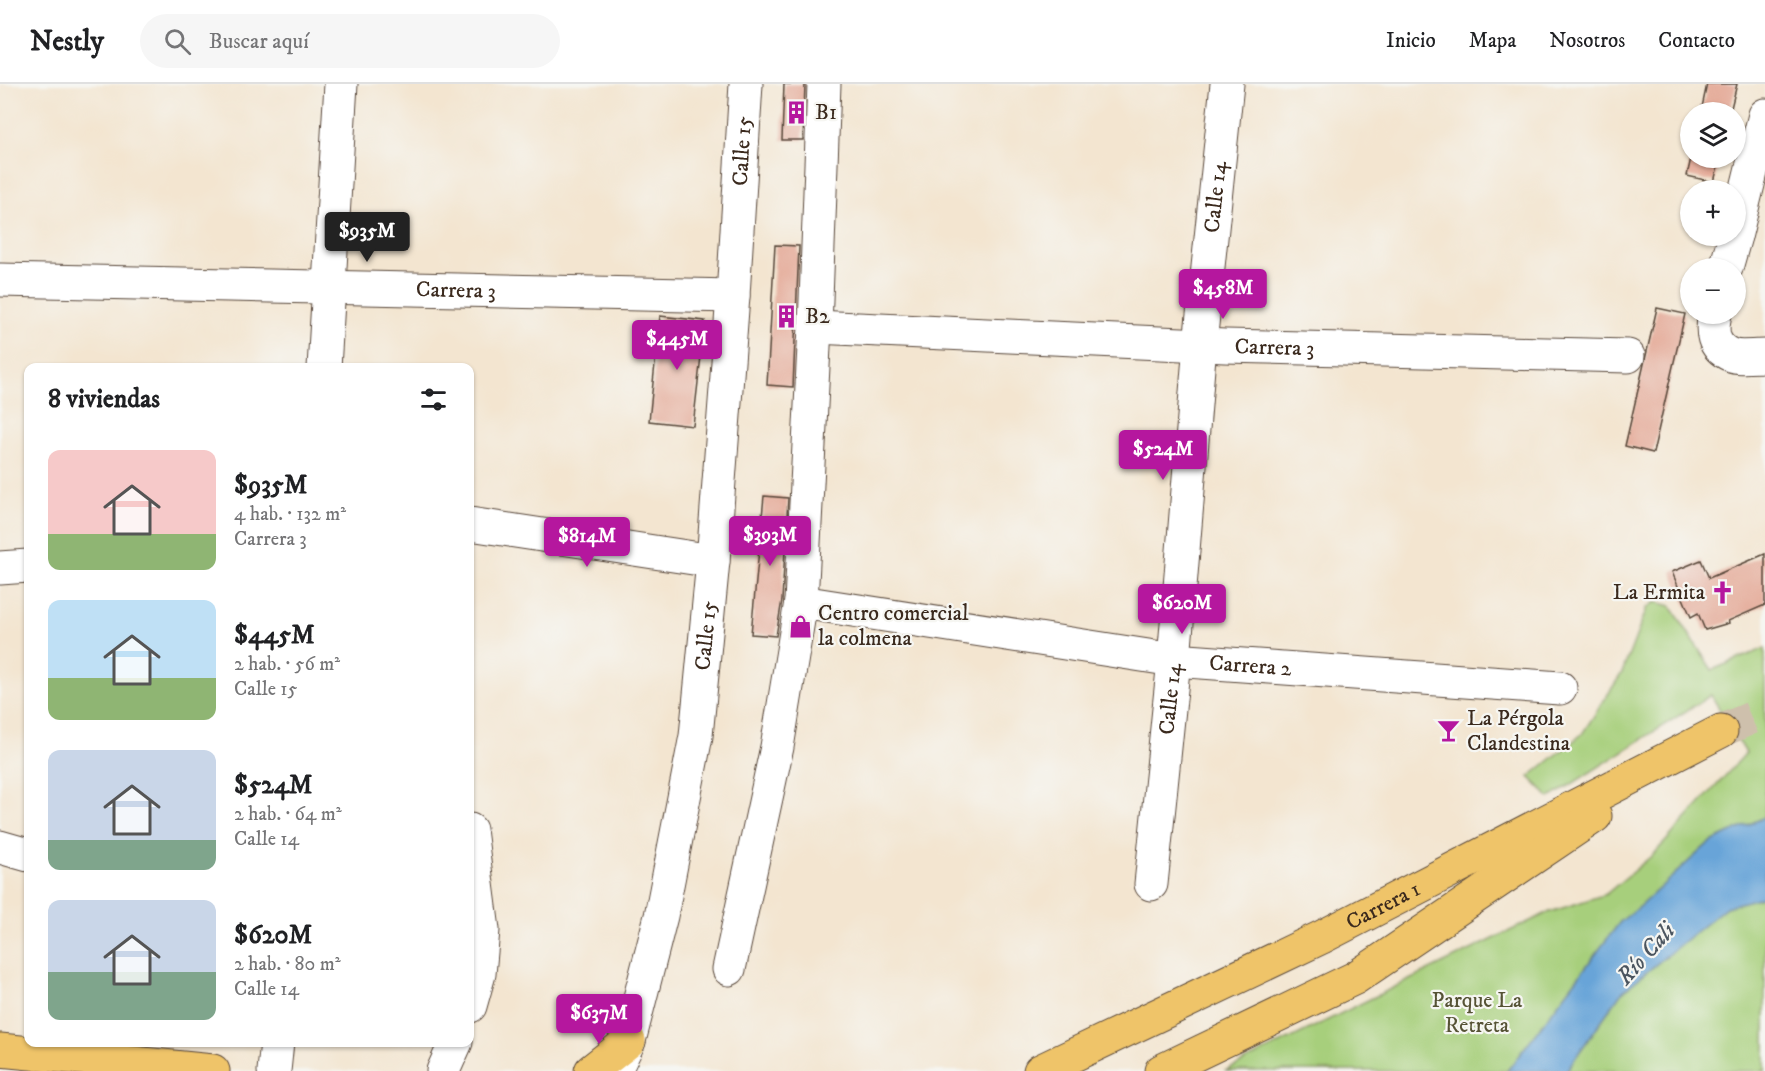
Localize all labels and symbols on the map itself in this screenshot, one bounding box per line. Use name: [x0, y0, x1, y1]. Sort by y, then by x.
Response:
building icon: B1: [784, 99, 810, 125]
place label: B1: [815, 99, 837, 126]
street label: Calle 15: [726, 115, 758, 187]
street label: Calle 14: [1198, 159, 1233, 234]
pin: $935M: [325, 212, 409, 263]
pin: $458M: [1181, 269, 1265, 320]
street label: Carrera 3: [416, 276, 496, 304]
building icon: B2: [774, 303, 800, 329]
place label: B2: [805, 303, 830, 330]
pin: $445M: [635, 320, 719, 371]
street label: Carrera 3: [1234, 333, 1315, 362]
pin: $524M: [1121, 430, 1205, 481]
pin: $393M: [728, 516, 812, 567]
pin: $814M: [545, 517, 629, 568]
place label: La Ermita: [1613, 579, 1706, 606]
church icon: La Ermita: [1710, 579, 1736, 605]
pin: $620M: [1140, 584, 1224, 635]
street label: Calle 15: [689, 599, 723, 672]
place label: Centro comercial la colmena: [818, 600, 969, 652]
shop icon: Centro comercial la colmena: [787, 613, 813, 639]
street label: Carrera 2: [1208, 649, 1293, 682]
street label: Calle 14: [1153, 661, 1187, 736]
place label: La Pérgola Clandestina: [1467, 705, 1571, 757]
bar icon: La Pérgola Clandestina: [1436, 718, 1462, 744]
street label: Carrera 1: [1341, 875, 1425, 936]
water label: Río Cali: [1609, 915, 1683, 992]
park label: Parque La Retreta: [1432, 987, 1523, 1039]
pin: $637M: [557, 994, 641, 1045]

